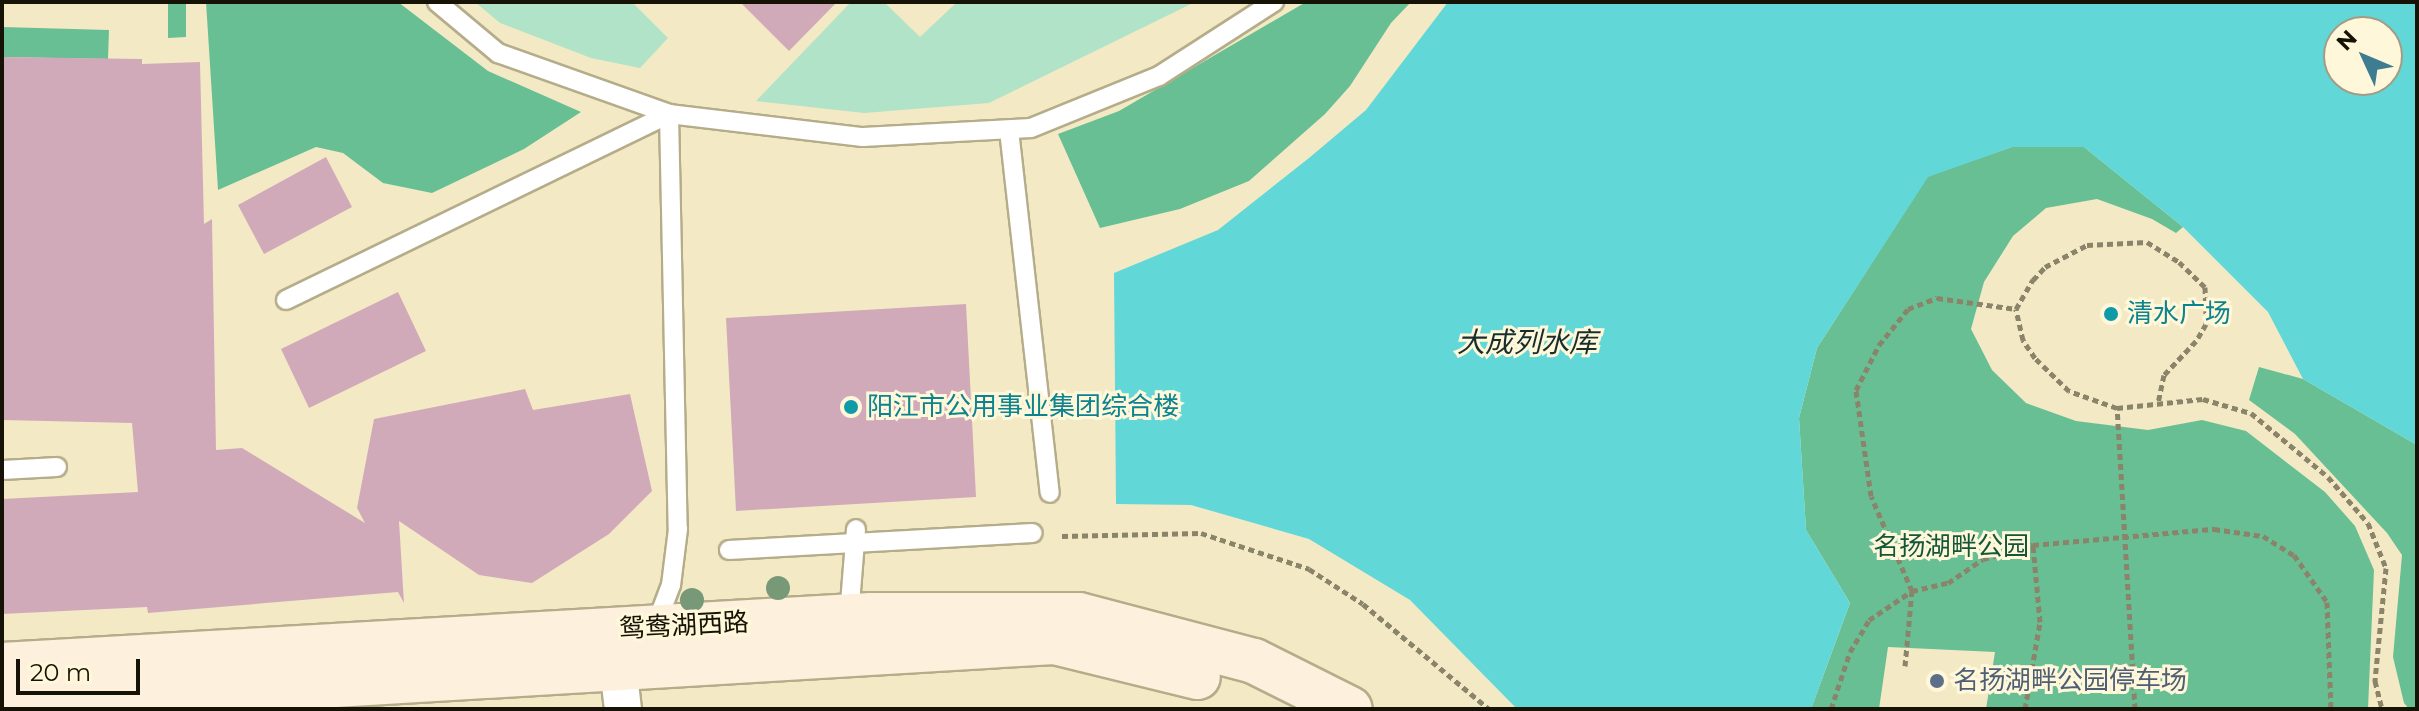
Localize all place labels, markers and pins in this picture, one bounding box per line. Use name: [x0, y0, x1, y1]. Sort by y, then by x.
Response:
place label: 清水广场: [2127, 298, 2231, 330]
marker: 清水广场: [2102, 305, 2120, 323]
place label: 阳江市公用事业集团综合楼: [867, 391, 1179, 423]
marker: 阳江市公用事业集团综合楼: [842, 398, 860, 416]
place label: 名扬湖畔公园停车场: [1953, 665, 2187, 697]
marker: 名扬湖畔公园停车场: [1928, 672, 1946, 690]

